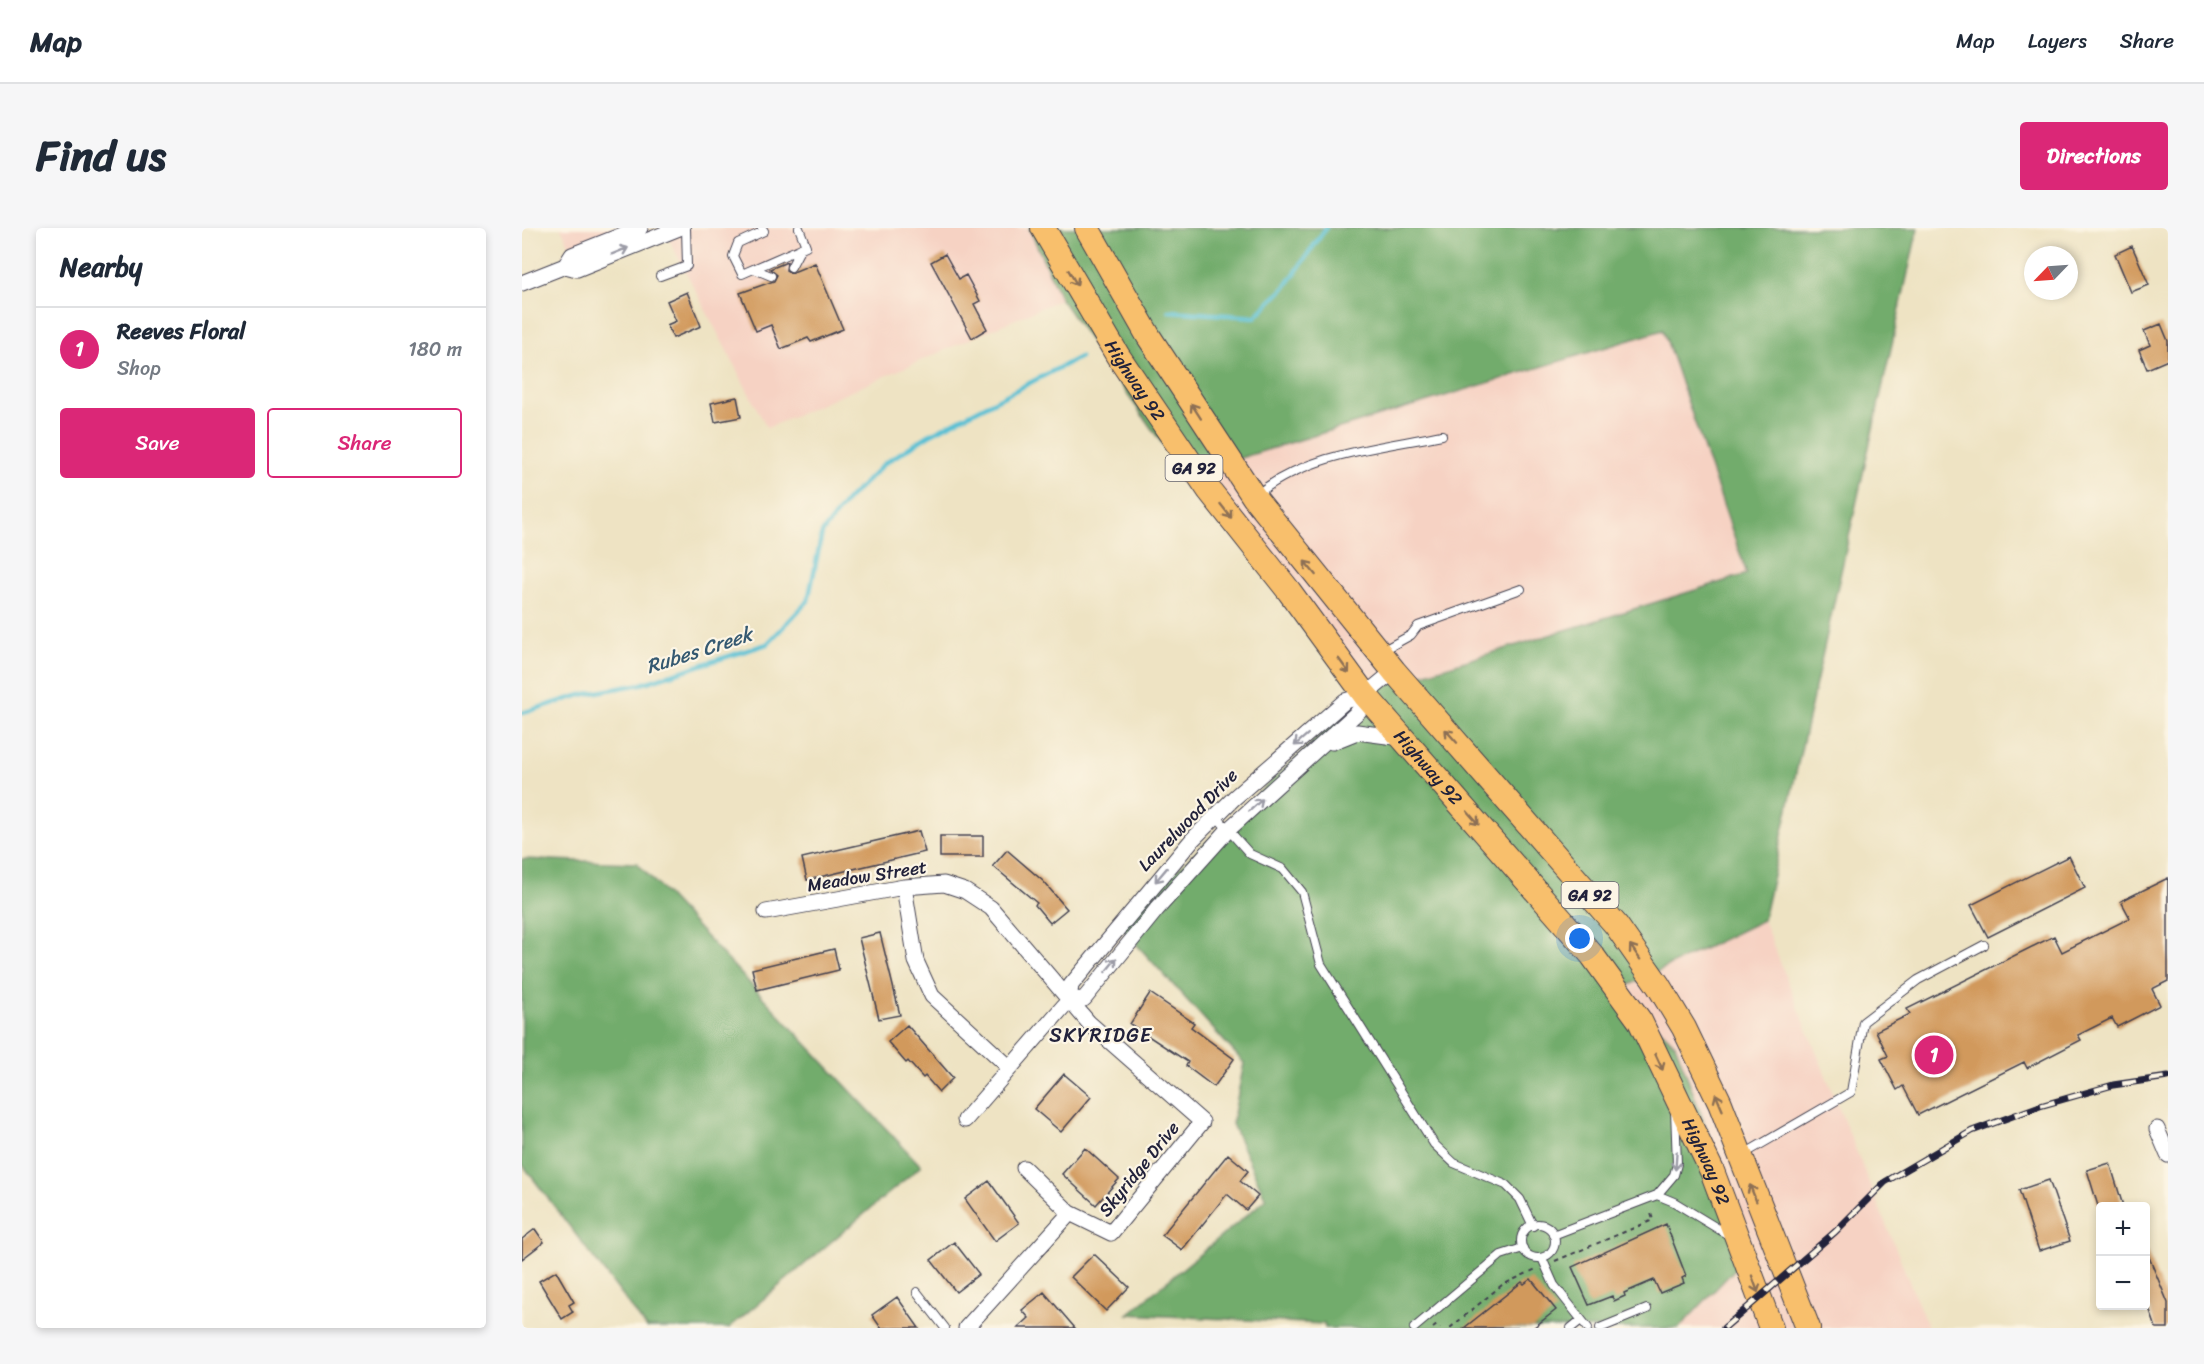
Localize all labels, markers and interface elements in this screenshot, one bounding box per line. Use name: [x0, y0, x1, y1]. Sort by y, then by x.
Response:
text: Map: [30, 17, 82, 66]
text: Map: [1956, 22, 1995, 60]
text: Layers: [2028, 22, 2087, 60]
text: Share: [2120, 22, 2174, 60]
text: Find us: [36, 119, 166, 193]
button: Directions: [2020, 122, 2168, 190]
text: Nearby: [60, 244, 142, 290]
one-way arrow: [610, 245, 629, 256]
north arrow: [2024, 246, 2078, 300]
one-way arrow: [1067, 269, 1079, 286]
text: Reeves Floral: [117, 312, 245, 351]
text: 1: [75, 332, 84, 367]
text: 180 m: [408, 332, 462, 367]
street label: Highway 92: [1096, 333, 1174, 428]
text: Shop: [117, 351, 161, 386]
one-way arrow: [1190, 403, 1202, 420]
button: Save: [60, 408, 255, 478]
button: Share: [267, 408, 462, 478]
road number: GA 92: [1166, 455, 1222, 481]
one-way arrow: [1219, 503, 1232, 519]
one-way arrow: [1304, 561, 1317, 577]
water label: Rubes Creek: [642, 616, 759, 684]
one-way arrow: [1338, 658, 1350, 674]
street label: Highway 92: [1385, 722, 1471, 813]
one-way arrow: [1445, 728, 1458, 744]
one-way arrow: [1294, 733, 1309, 747]
street label: Laurelwood Drive: [1130, 761, 1246, 879]
one-way arrow: [1248, 798, 1263, 812]
one-way arrow: [1466, 810, 1480, 825]
street label: Meadow Street: [805, 851, 929, 901]
one-way arrow: [1154, 867, 1167, 883]
road number: GA 92: [1562, 882, 1618, 908]
your location: [1565, 924, 1594, 953]
one-way arrow: [1629, 945, 1641, 961]
one-way arrow: [1105, 957, 1118, 973]
district label: SKYRIDGE: [1049, 1018, 1153, 1053]
pin: 1: [1914, 1032, 1954, 1078]
one-way arrow: [1654, 1053, 1666, 1071]
one-way arrow: [1713, 1093, 1724, 1112]
street label: Highway 92: [1673, 1112, 1739, 1210]
street label: Skyridge Drive: [1090, 1114, 1188, 1224]
one-way arrow: [1670, 1150, 1681, 1170]
one-way arrow: [1747, 1184, 1758, 1202]
map controls: [2096, 1202, 2150, 1310]
button: +: [2096, 1202, 2150, 1256]
button: −: [2096, 1256, 2150, 1310]
one-way arrow: [1751, 1275, 1762, 1293]

